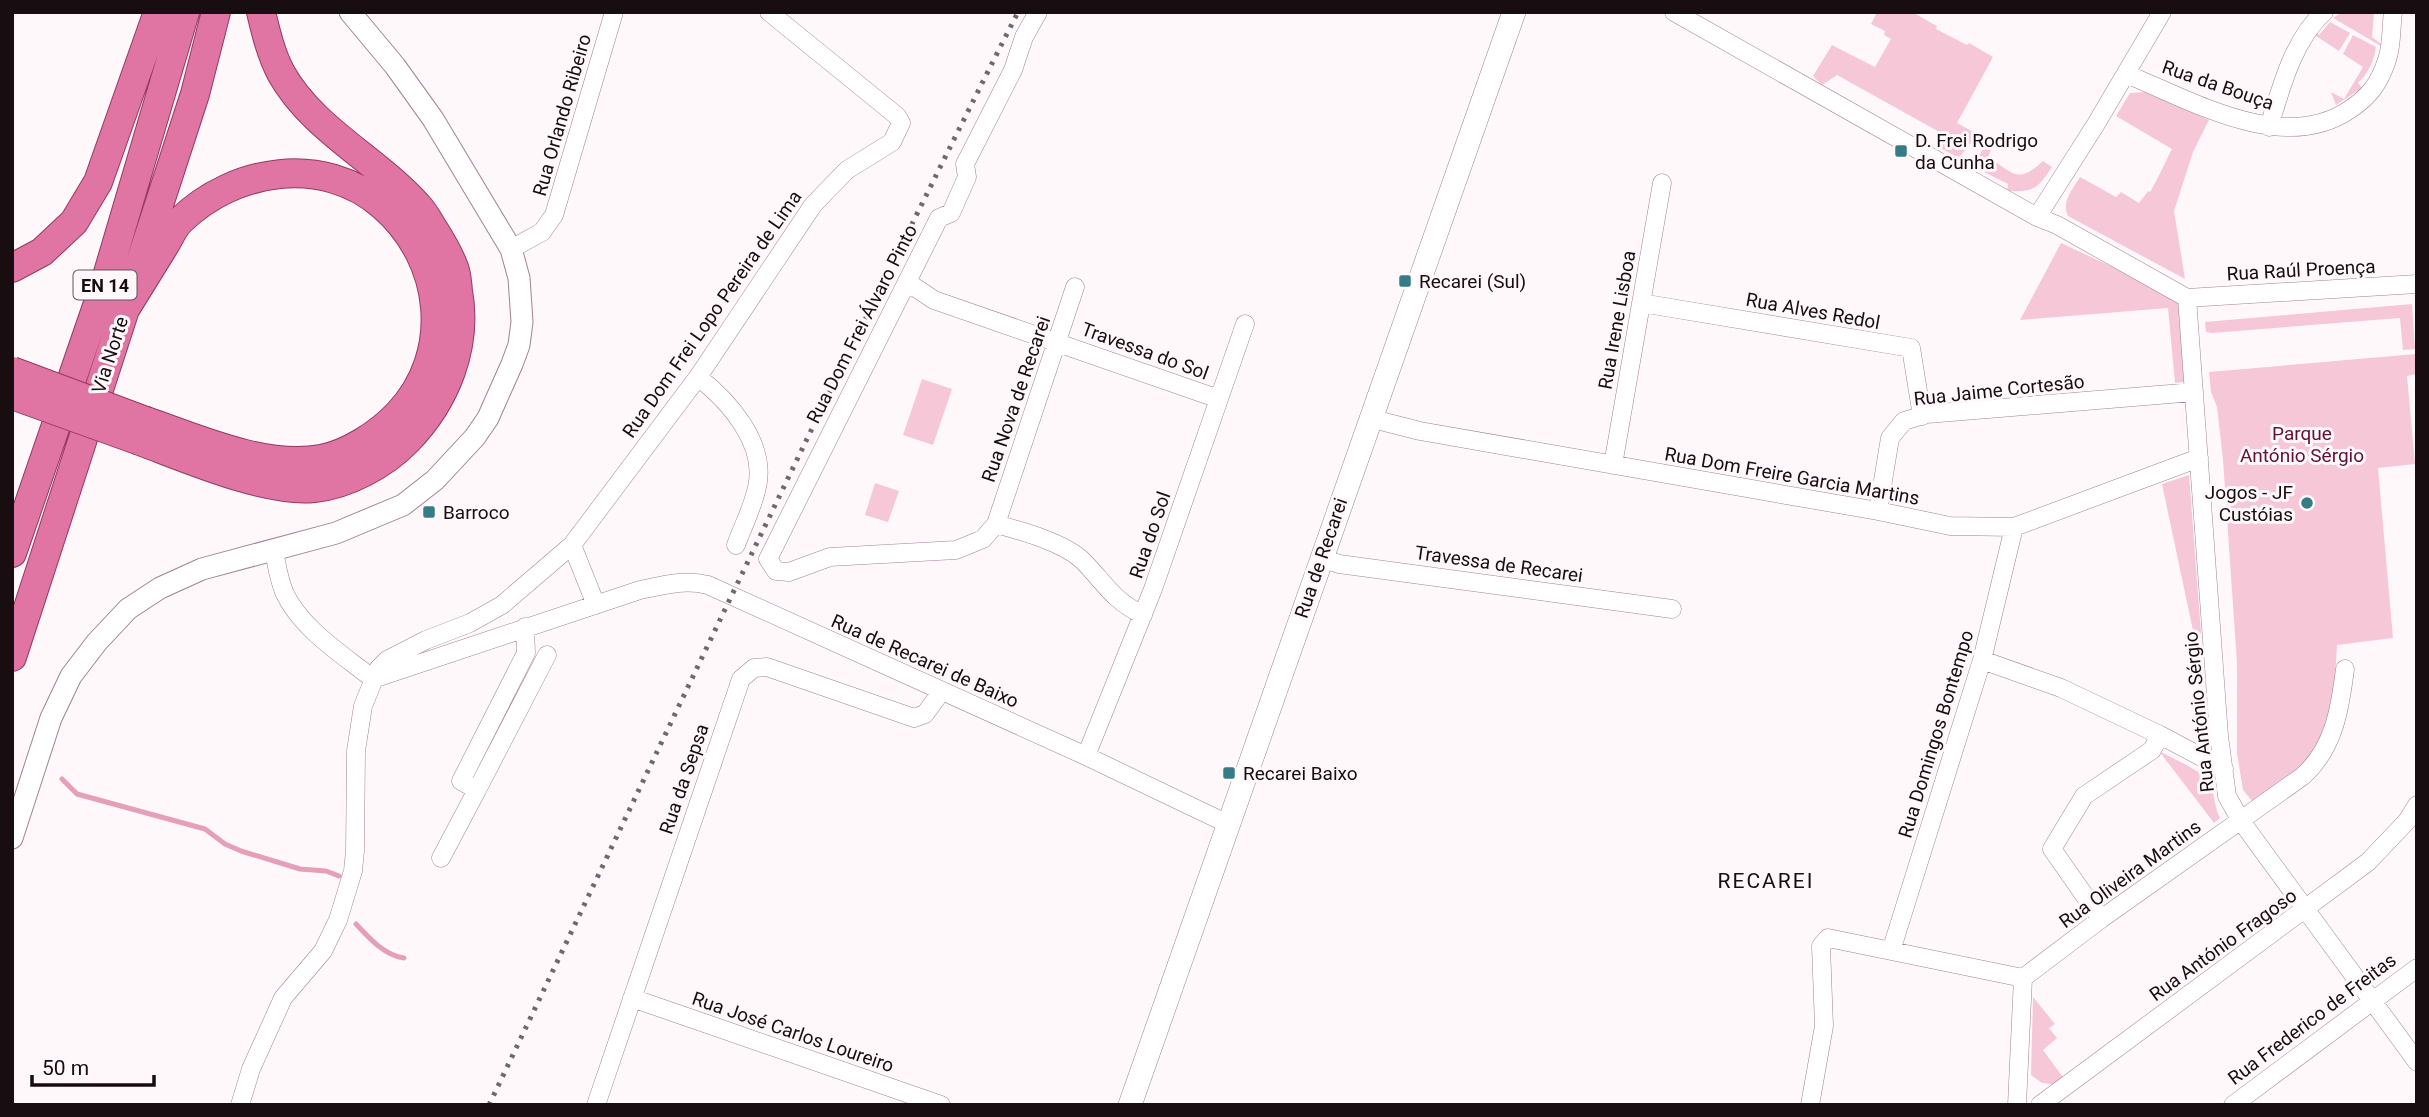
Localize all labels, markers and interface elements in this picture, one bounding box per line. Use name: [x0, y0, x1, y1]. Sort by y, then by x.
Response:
street label: Rua Orlando Ribeiro: [528, 31, 596, 199]
street label: Rua da Bouça: [2159, 55, 2277, 115]
place label: D. Frei Rodrigo da Cunha: [1915, 129, 2038, 174]
marker: D. Frei Rodrigo da Cunha: [1893, 143, 1909, 159]
street label: Rua Dom Frei Lopo Pereira de Lima: [618, 186, 806, 442]
street label: Rua Dom Frei Álvaro Pinto: [802, 221, 922, 427]
street label: Rua Irene Lisboa: [1593, 249, 1641, 391]
street label: Rua Raúl Proença: [2226, 255, 2376, 285]
road number: EN 14: [74, 270, 136, 300]
place label: Recarei (Sul): [1419, 270, 1526, 293]
marker: Recarei (Sul): [1397, 273, 1413, 289]
street label: Rua Alves Redol: [1744, 288, 1882, 334]
street label: Rua Nova de Recarei: [977, 313, 1055, 485]
street label: Via Norte: [87, 314, 133, 396]
street label: Travessa do Sol: [1078, 317, 1212, 385]
street label: Rua Jaime Cortesão: [1913, 370, 2085, 410]
park label: Parque António Sérgio: [2240, 422, 2364, 467]
street label: Rua Dom Freire Garcia Martins: [1663, 442, 1921, 510]
place label: Jogos - JF Custóias: [2205, 481, 2293, 526]
street label: Rua do Sol: [1124, 489, 1176, 581]
street label: Rua de Recarei: [1290, 495, 1352, 621]
marker: Jogos - JF Custóias: [2299, 495, 2315, 511]
place label: Barroco: [443, 501, 509, 524]
marker: Barroco: [421, 504, 437, 520]
street label: Travessa de Recarei: [1414, 541, 1584, 587]
street label: Rua de Recarei de Baixo: [828, 609, 1022, 713]
street label: Rua Domingos Bontempo: [1893, 627, 1979, 841]
street label: Rua António Sérgio: [2179, 631, 2219, 793]
street label: Rua da Sepsa: [654, 721, 714, 837]
place label: Recarei Baixo: [1243, 762, 1358, 785]
marker: Recarei Baixo: [1221, 765, 1237, 781]
street label: Rua Oliveira Martins: [2055, 815, 2205, 933]
district label: RECAREI: [1718, 869, 1814, 893]
street label: Rua António Fragoso: [2145, 884, 2301, 1006]
street label: Rua Frederico de Freitas: [2224, 948, 2400, 1090]
street label: Rua José Carlos Loureiro: [689, 987, 897, 1077]
scale bar: [32, 1044, 154, 1088]
text: 50 m: [42, 1056, 89, 1080]

